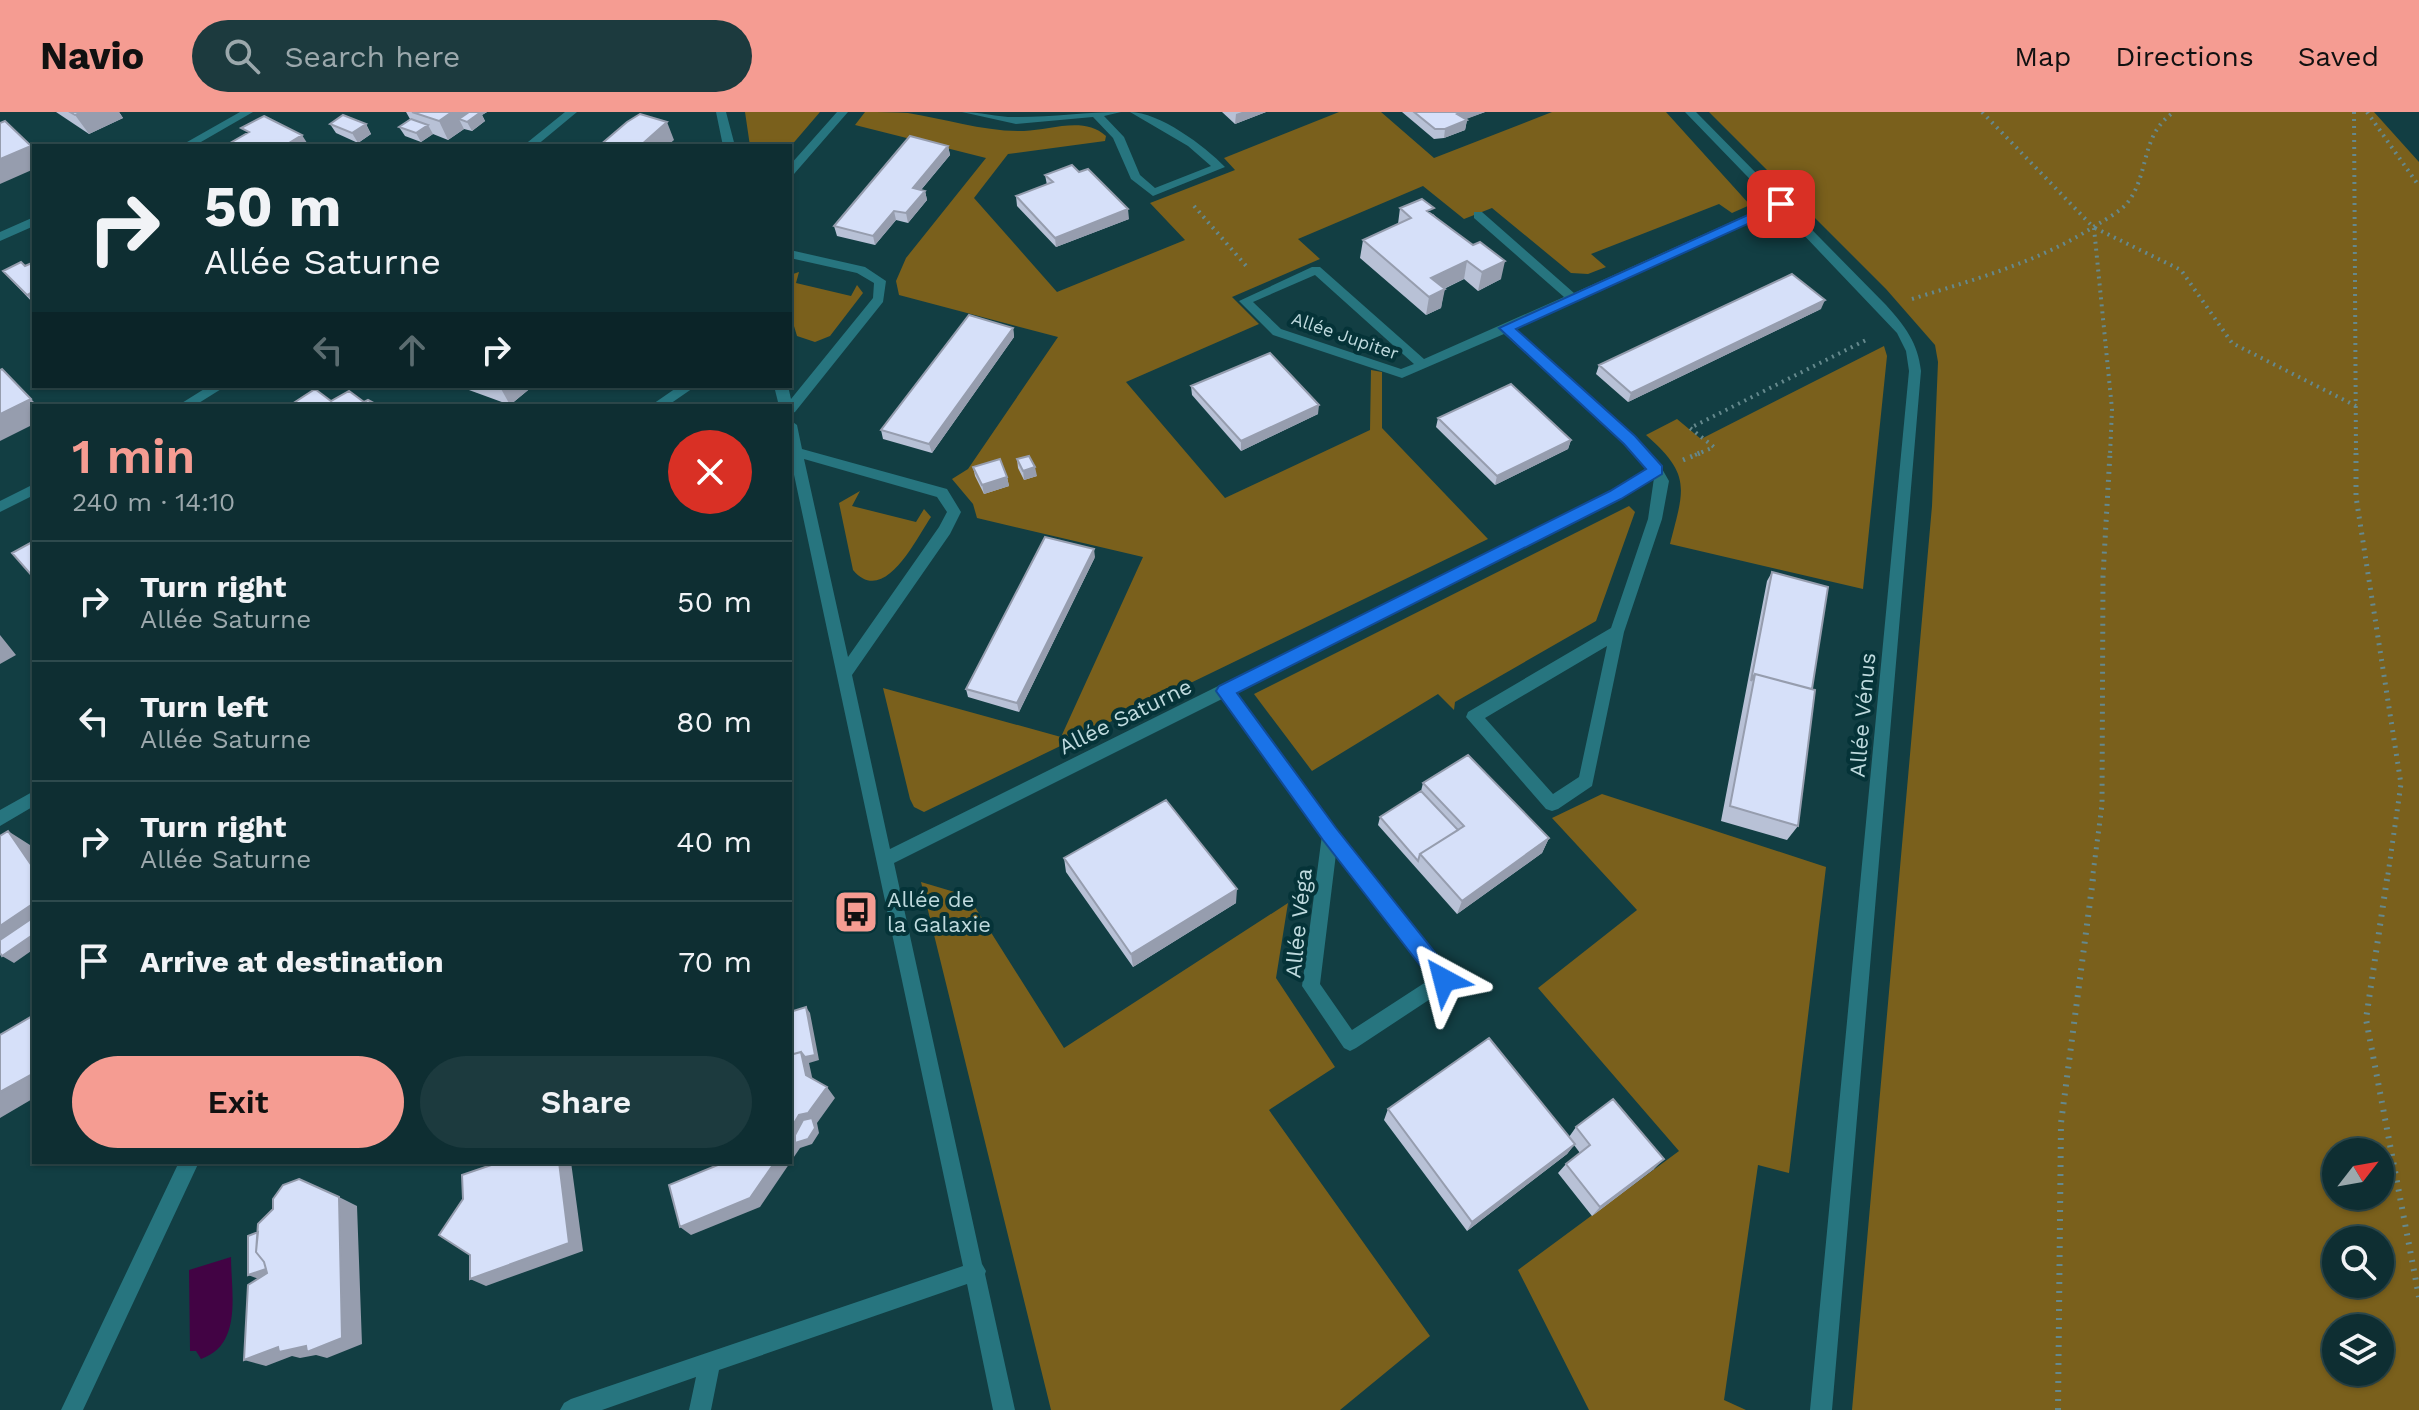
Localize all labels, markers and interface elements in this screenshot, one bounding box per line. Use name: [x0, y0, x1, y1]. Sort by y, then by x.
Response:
search box: [192, 20, 752, 92]
text: Navio: [40, 34, 144, 78]
icon: search: [220, 34, 264, 78]
text: Search here: [284, 39, 460, 74]
text: Map: [2014, 40, 2071, 73]
text: Directions: [2115, 40, 2254, 73]
text: Saved: [2298, 40, 2379, 73]
pin: [1747, 170, 1815, 238]
text: 50 m: [204, 174, 341, 240]
icon: right: [72, 176, 176, 280]
icon: arrive: [1759, 182, 1803, 226]
text: Allée Saturne: [204, 241, 441, 283]
street label: Allée Jupiter: [1289, 307, 1401, 364]
icon: left: [306, 328, 350, 372]
icon: ahead: [390, 328, 434, 372]
icon: right: [474, 328, 518, 372]
text: 1 min: [72, 428, 195, 485]
button: close: [668, 430, 752, 514]
text: 240 m · 14:10: [72, 487, 235, 517]
text: Turn right: [140, 569, 286, 604]
icon: right: [72, 579, 116, 623]
text: 50 m: [677, 584, 752, 619]
text: Allée Saturne: [140, 604, 311, 634]
street label: Allée Vénus: [1845, 652, 1880, 778]
street label: Allée Saturne: [1055, 673, 1196, 759]
text: Turn left: [140, 689, 268, 724]
icon: left: [72, 699, 116, 743]
text: 80 m: [676, 704, 752, 739]
text: Allée Saturne: [140, 724, 311, 754]
text: Turn right: [140, 809, 286, 844]
icon: right: [72, 819, 116, 863]
text: 40 m: [676, 824, 752, 859]
text: Allée Saturne: [140, 844, 311, 874]
street label: Allée Véga: [1280, 867, 1317, 979]
place label: Allée de la Galaxie: [887, 887, 991, 937]
bus stop icon: Allée de la Galaxie: [832, 888, 880, 936]
position arrow: [1402, 938, 1486, 1022]
icon: arrive: [72, 939, 116, 983]
text: Arrive at destination: [140, 944, 444, 979]
text: 70 m: [678, 944, 752, 979]
button: Exit: [72, 1056, 404, 1148]
button: Share: [420, 1056, 752, 1148]
north arrow: [2322, 1138, 2394, 1210]
map controls: [2322, 1138, 2394, 1386]
button: search: [2322, 1226, 2394, 1298]
button: layers: [2322, 1314, 2394, 1386]

